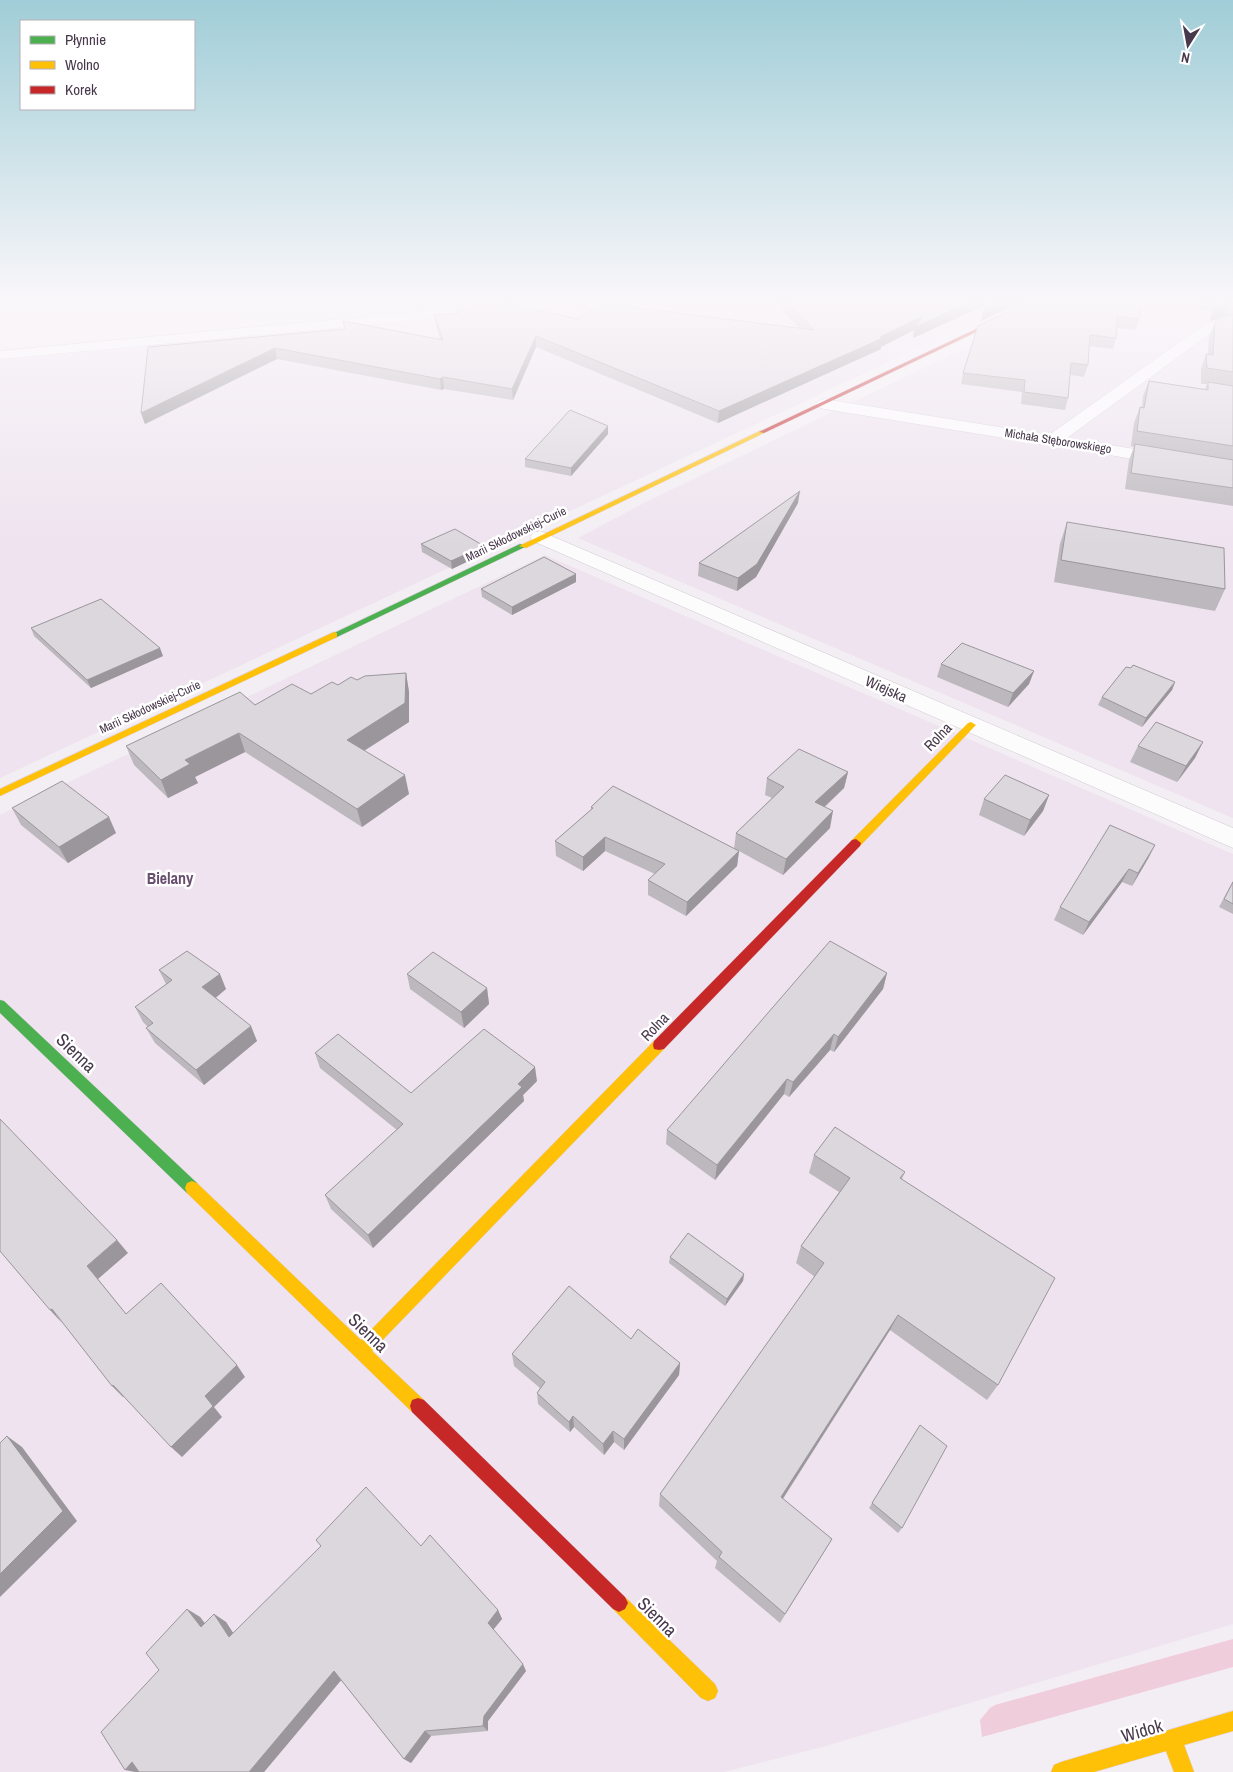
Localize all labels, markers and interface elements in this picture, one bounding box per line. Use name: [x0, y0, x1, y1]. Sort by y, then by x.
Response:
legend: [20, 20, 195, 110]
north arrow: [1163, 20, 1213, 70]
text: Płynnie: [65, 29, 106, 50]
text: N: [1180, 48, 1191, 67]
text: Wolno: [65, 54, 100, 75]
text: Korek: [65, 79, 98, 100]
street label: Michała Stęborowskiego: [1004, 425, 1112, 457]
street label: Marii Skłodowskiej-Curie: [463, 503, 569, 565]
street label: Wiejska: [862, 670, 911, 707]
street label: Marii Skłodowskiej-Curie: [97, 677, 203, 737]
street label: Rolna: [919, 718, 956, 756]
district label: Bielany: [147, 867, 194, 889]
street label: Rolna: [636, 1008, 673, 1046]
street label: Sienna: [51, 1027, 102, 1078]
street label: Sienna: [343, 1307, 394, 1358]
street label: Sienna: [632, 1591, 683, 1642]
street label: Widok: [1118, 1713, 1166, 1748]

